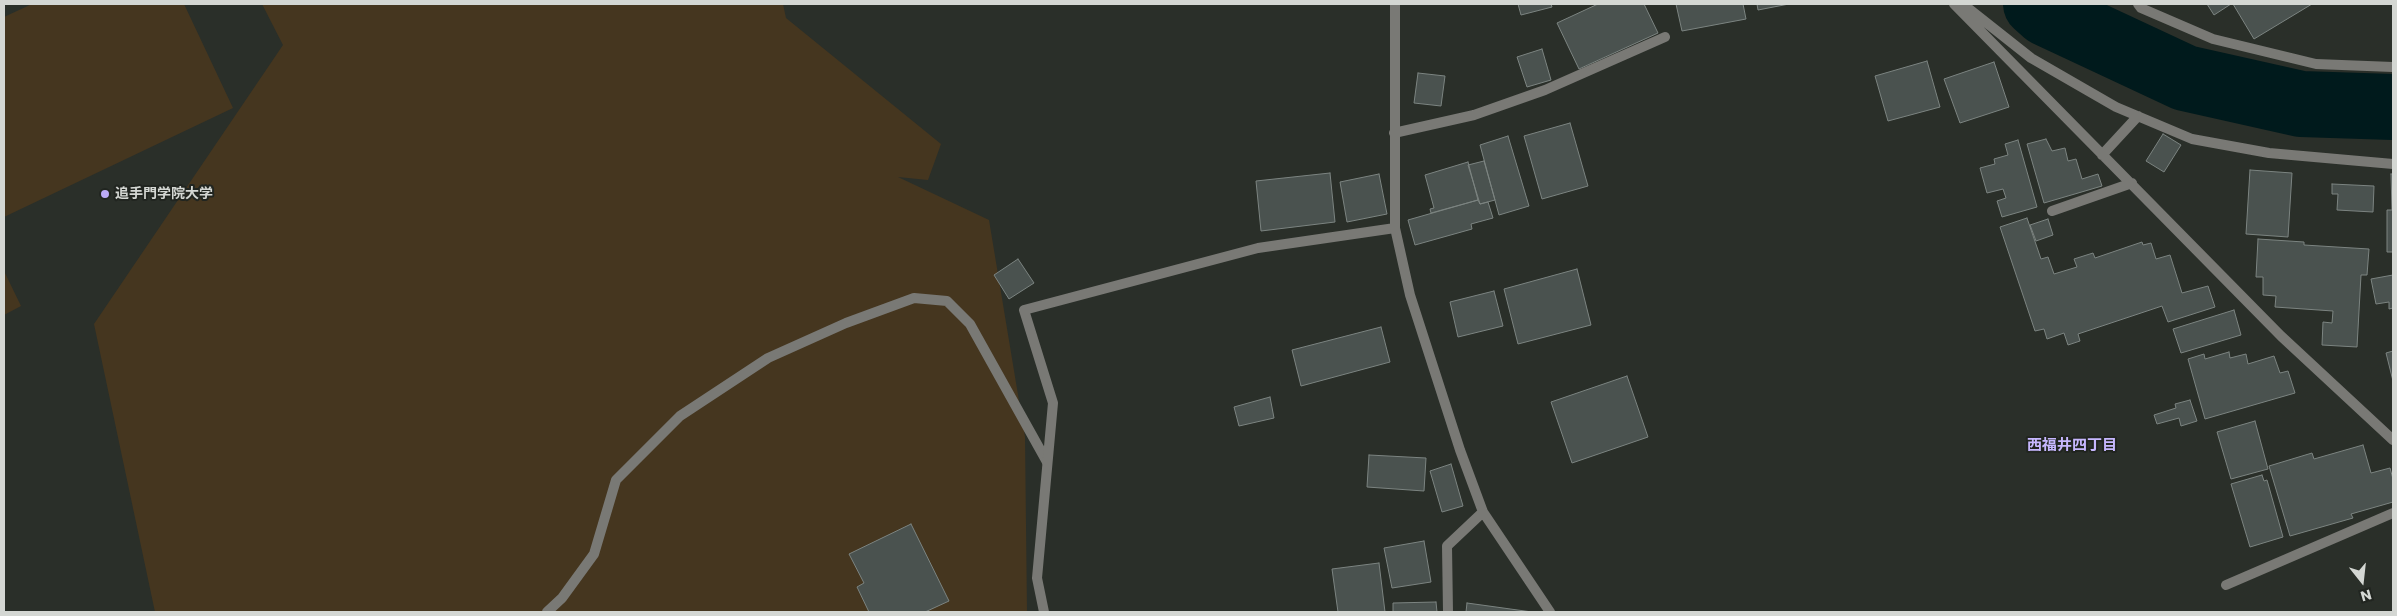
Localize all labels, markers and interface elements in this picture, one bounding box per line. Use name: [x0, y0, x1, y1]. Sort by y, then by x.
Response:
place label: 追手門学院大学: [115, 186, 213, 202]
marker: 追手門学院大学: [99, 188, 111, 200]
district label: 西福井四丁目: [2027, 437, 2117, 455]
north arrow: [2337, 556, 2387, 606]
text: N: [2358, 584, 2374, 606]

